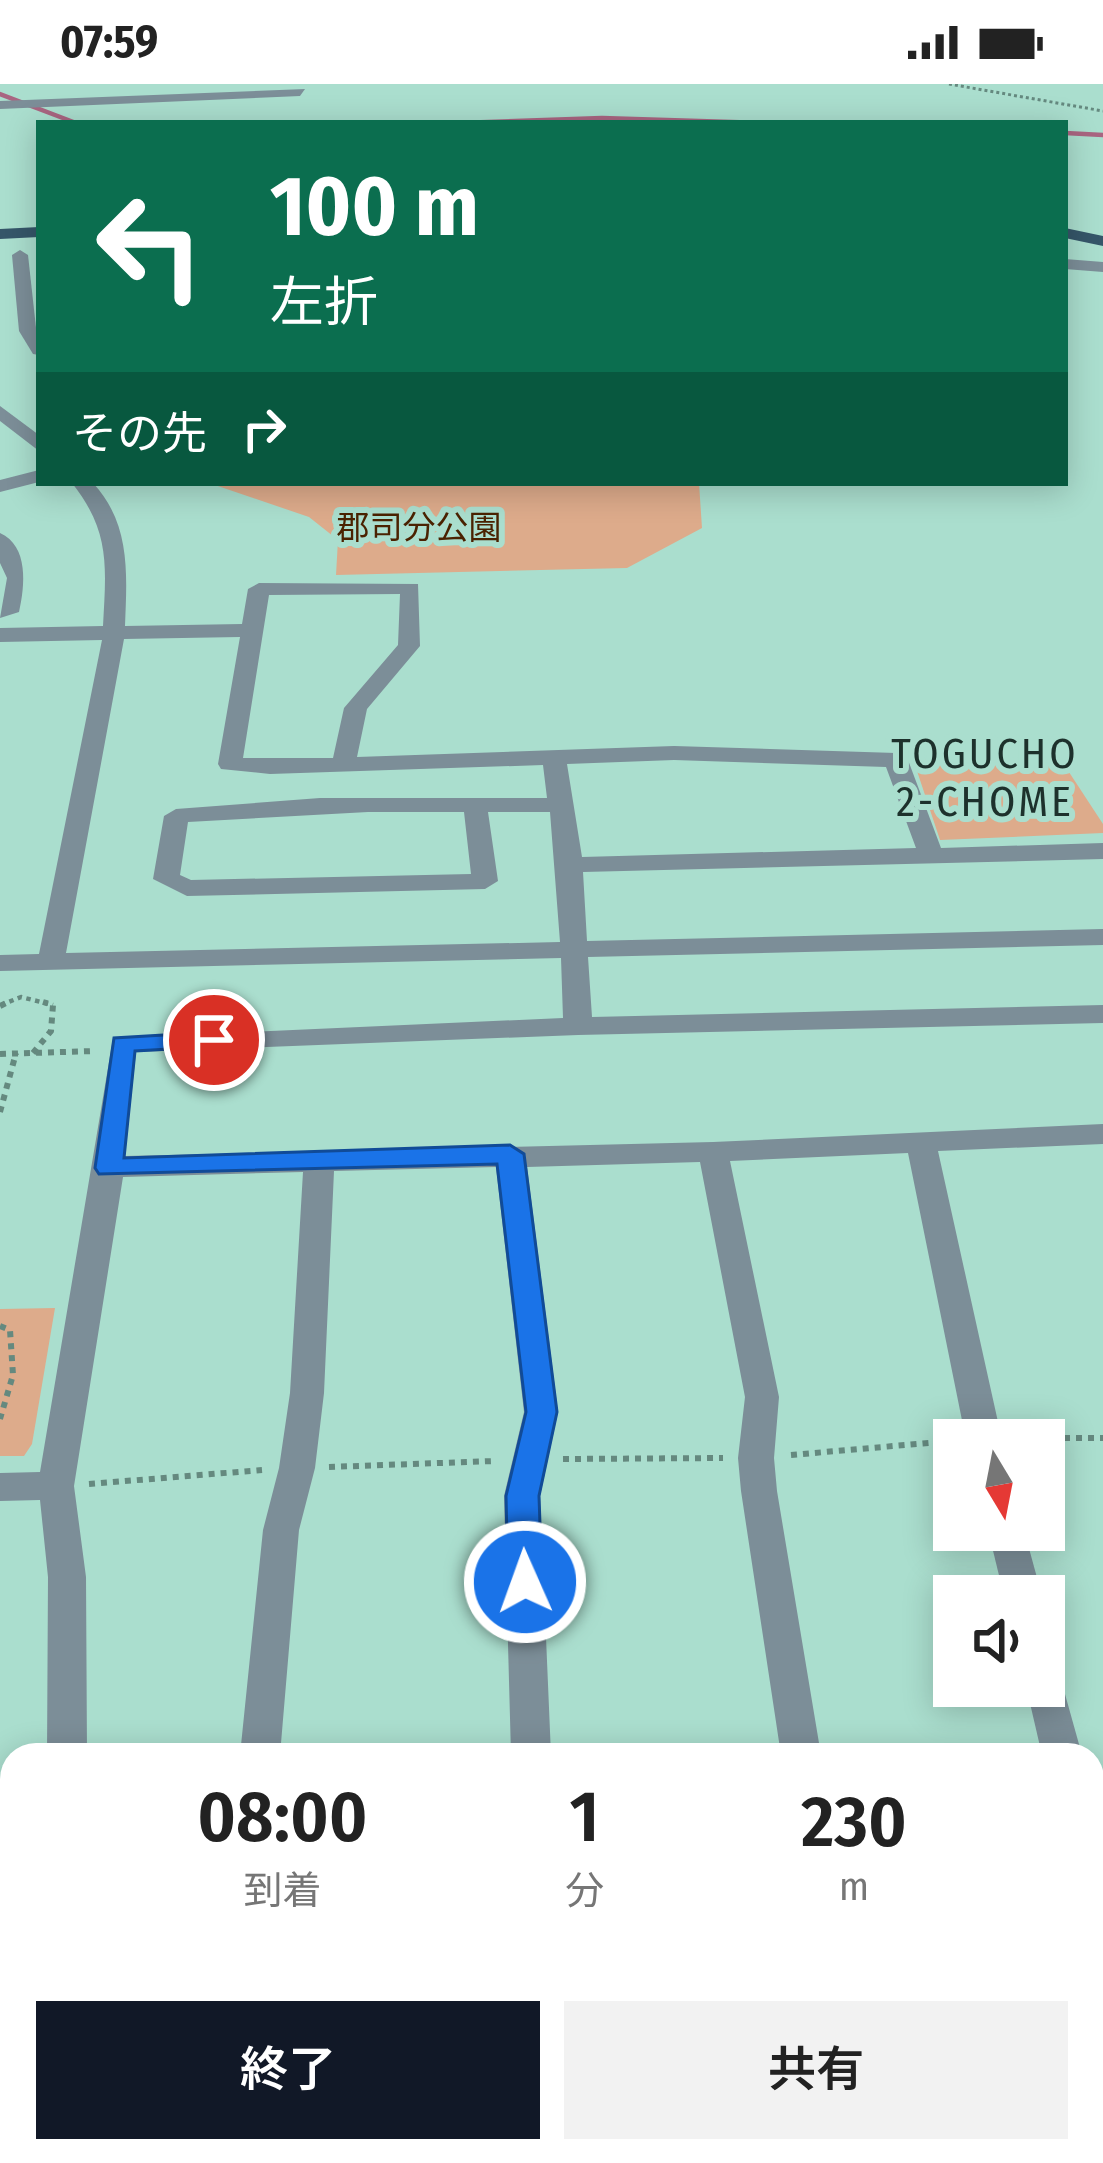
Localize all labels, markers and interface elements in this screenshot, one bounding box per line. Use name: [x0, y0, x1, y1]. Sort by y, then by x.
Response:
text: 07:59: [60, 15, 158, 69]
text: 100 m: [270, 156, 479, 257]
icon: left: [72, 168, 228, 324]
text: 左折: [270, 271, 378, 335]
icon: right: [231, 396, 297, 462]
text: その先: [72, 407, 207, 461]
park label: 郡司分公園: [337, 508, 502, 548]
district label: TOGUCHO 2-CHOME: [891, 729, 1079, 827]
pin: [163, 989, 265, 1091]
icon: arrive: [181, 1007, 247, 1073]
north arrow: [933, 1419, 1065, 1551]
map controls: [933, 1419, 1065, 1707]
position arrow: [462, 1519, 588, 1645]
button: sound: [933, 1575, 1065, 1707]
text: 08:00: [197, 1774, 368, 1860]
text: 1: [569, 1774, 599, 1860]
text: 230: [801, 1779, 907, 1865]
text: m: [839, 1864, 869, 1910]
text: 到着: [243, 1868, 321, 1914]
text: 分: [565, 1868, 604, 1914]
button: 終了: [36, 2001, 540, 2139]
button: 共有: [564, 2001, 1068, 2139]

